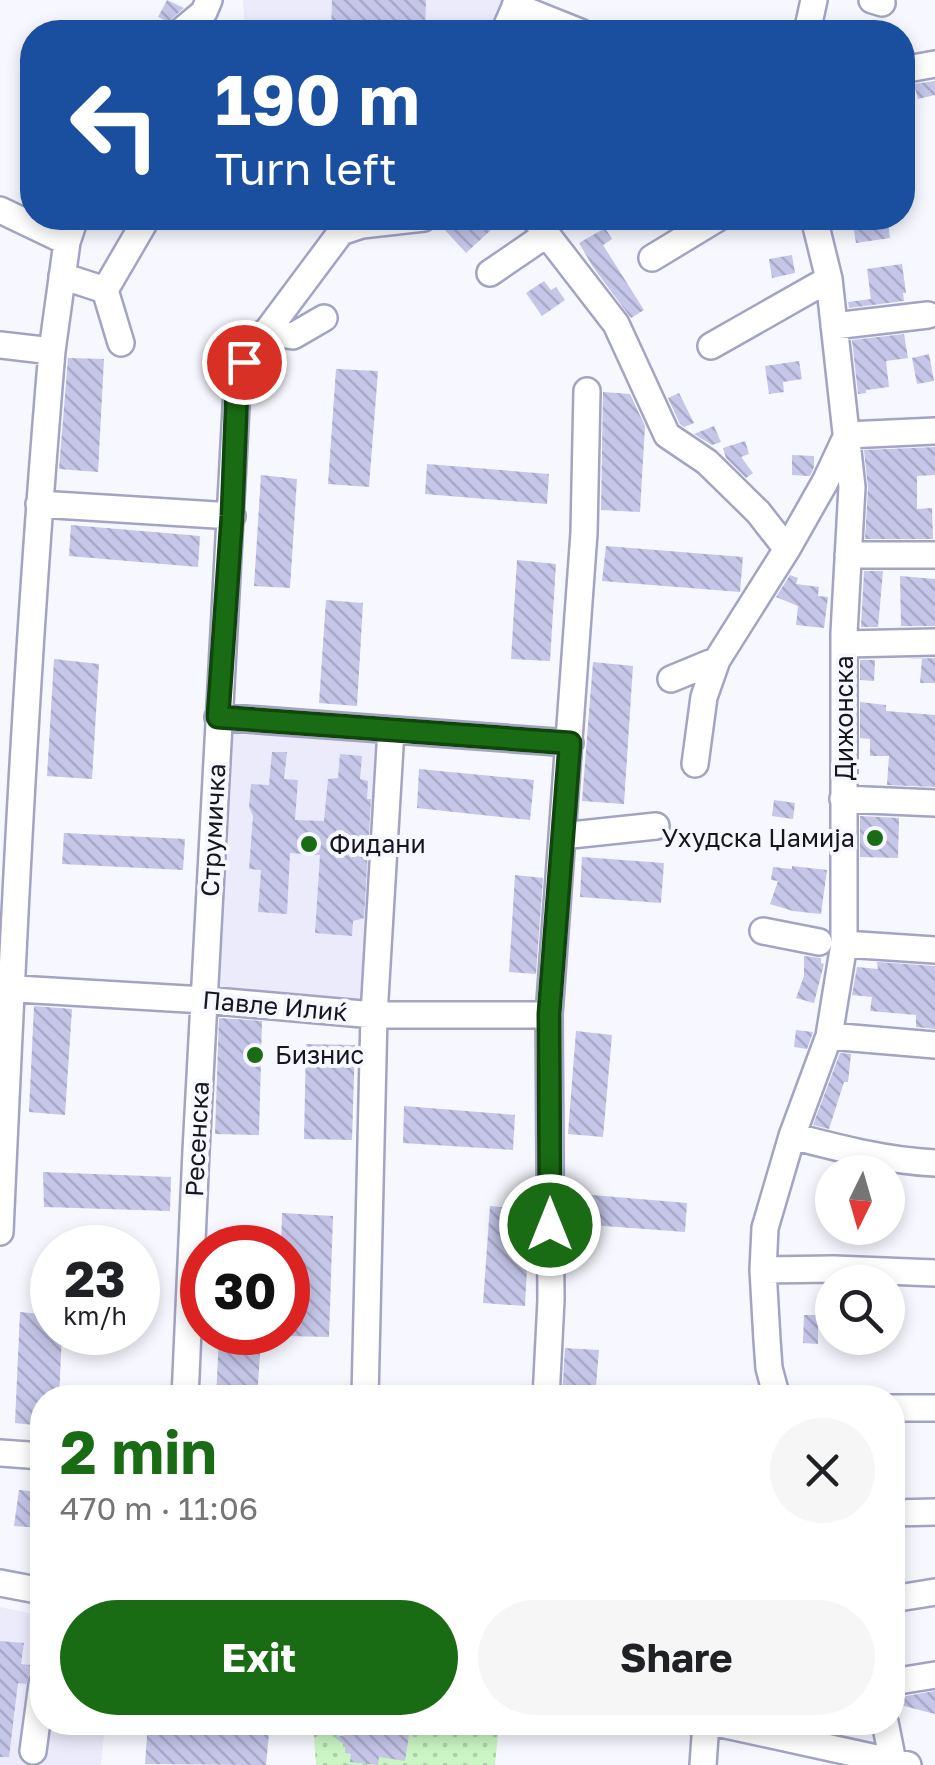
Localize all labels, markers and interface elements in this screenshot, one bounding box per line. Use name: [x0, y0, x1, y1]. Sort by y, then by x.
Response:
text: 190 m: [215, 56, 420, 140]
icon: left: [50, 60, 180, 190]
text: Turn left: [215, 141, 397, 195]
pin: [202, 320, 287, 405]
icon: arrive: [217, 335, 272, 390]
street label: Дижонска: [828, 655, 859, 781]
street label: Струмичка: [194, 762, 231, 897]
place label: Ухудска Џамија: [662, 822, 855, 853]
marker: Ухудска Џамија: [864, 827, 886, 849]
place label: Фидани: [329, 828, 426, 859]
marker: Фидани: [298, 833, 320, 855]
street label: Павле Илиќ: [201, 984, 349, 1027]
place label: Бизнис: [275, 1039, 364, 1070]
marker: Бизнис: [244, 1044, 266, 1066]
street label: Ресенска: [178, 1080, 215, 1198]
north arrow: [815, 1155, 905, 1245]
map controls: [815, 1155, 905, 1355]
position arrow: [498, 1173, 602, 1277]
speed limit sign: 30: [180, 1225, 310, 1355]
text: 23: [64, 1248, 125, 1308]
button: search: [815, 1265, 905, 1355]
text: km/h: [63, 1300, 127, 1331]
text: 2 min: [60, 1415, 217, 1487]
button: close: [770, 1418, 875, 1523]
text: 470 m · 11:06: [60, 1489, 258, 1527]
button: Exit: [60, 1600, 458, 1715]
button: Share: [478, 1600, 875, 1715]

